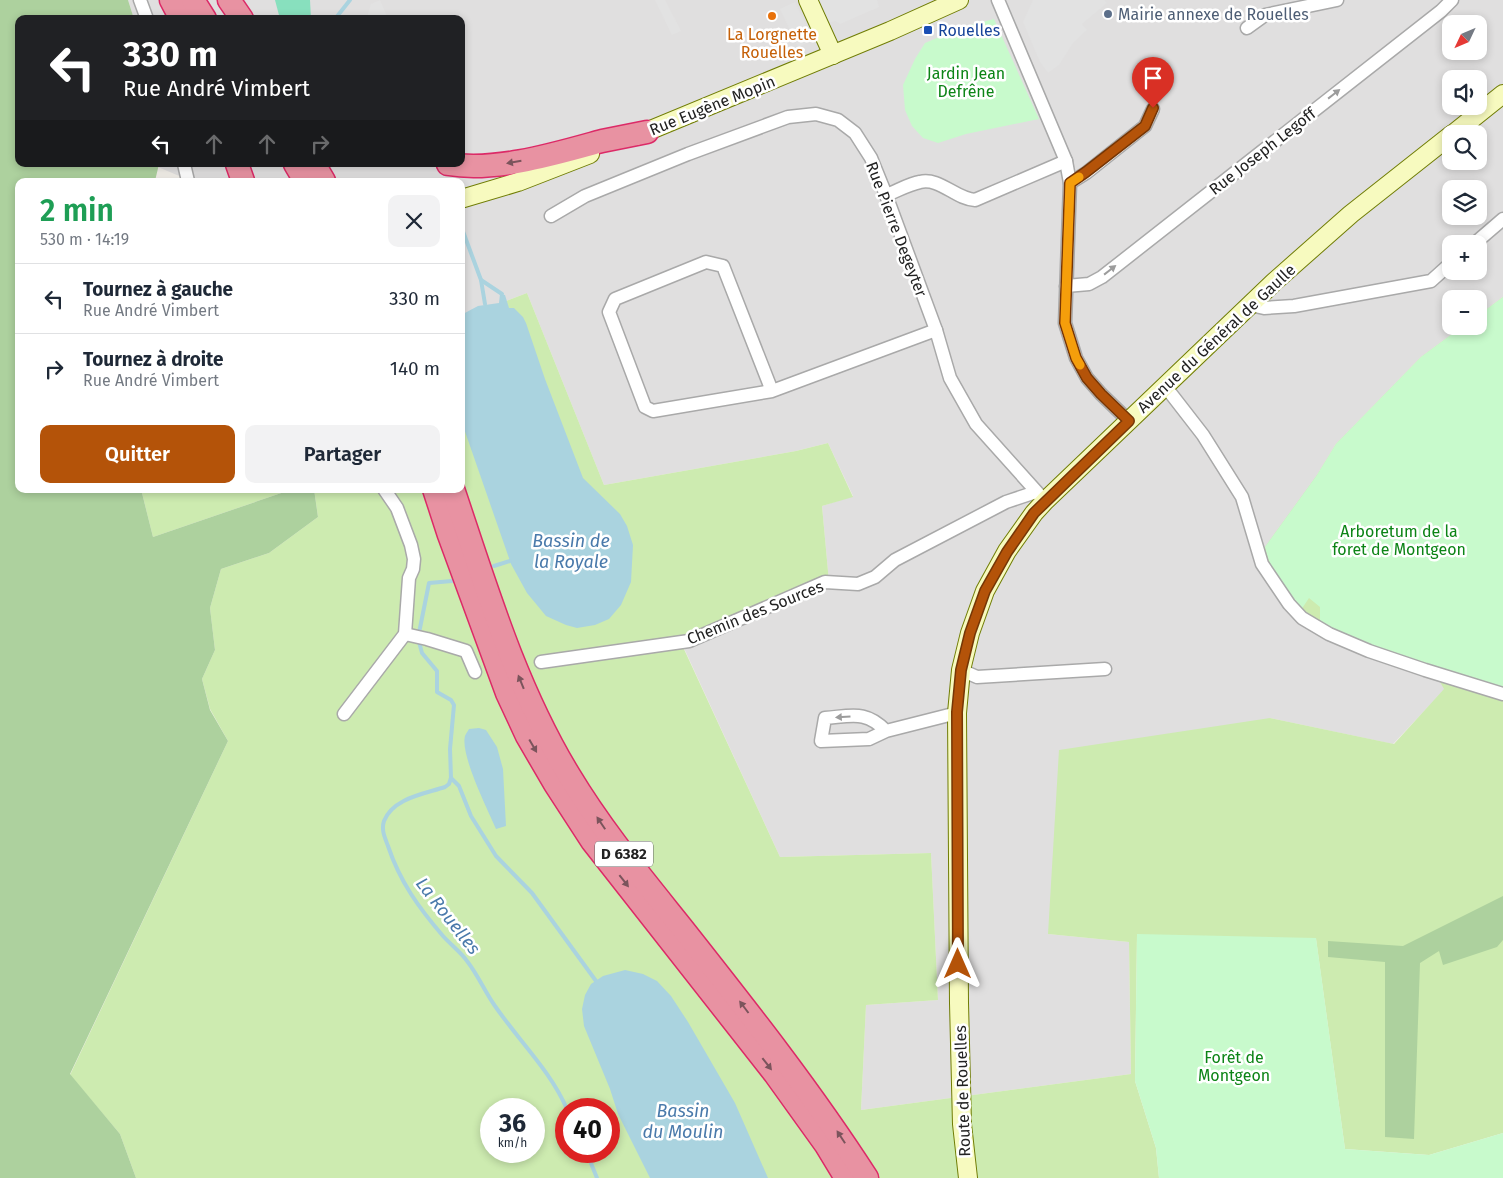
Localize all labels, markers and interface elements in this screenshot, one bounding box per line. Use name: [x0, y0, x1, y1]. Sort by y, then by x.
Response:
place label: Mairie annexe de Rouelles: [1118, 5, 1309, 24]
marker: Mairie annexe de Rouelles: [1102, 8, 1114, 20]
marker: La Lorgnette Rouelles: [766, 10, 778, 22]
north arrow: [1442, 15, 1488, 60]
map controls: [1442, 15, 1487, 335]
place label: Rouelles: [938, 21, 1000, 40]
marker: Rouelles: [922, 24, 934, 36]
place label: La Lorgnette Rouelles: [727, 25, 817, 62]
text: 330 m: [123, 33, 218, 75]
icon: left: [40, 35, 105, 100]
pin: [1132, 57, 1174, 108]
park label: Jardin Jean Defrêne: [927, 64, 1005, 101]
icon: arrive: [1139, 64, 1167, 92]
button: sound: [1442, 70, 1487, 115]
street label: Rue Eugène Mopin: [647, 72, 778, 139]
text: Rue André Vimbert: [123, 75, 310, 102]
one-way arrow: [1328, 89, 1341, 100]
street label: Rue Joseph Legoff: [1205, 103, 1321, 199]
button: search: [1442, 125, 1487, 170]
icon: left: [147, 130, 175, 158]
icon: ahead: [200, 130, 228, 158]
icon: ahead: [253, 130, 281, 158]
icon: right: [306, 130, 334, 158]
one-way arrow: [506, 158, 522, 166]
street label: Rue Pierre Degeyter: [862, 159, 931, 300]
button: layers: [1442, 180, 1487, 225]
text: 2 min: [40, 193, 114, 229]
button: close: [388, 195, 440, 247]
text: 530 m · 14:19: [40, 230, 129, 249]
button: +: [1442, 235, 1487, 280]
street label: Avenue du Général de Gaulle: [1133, 260, 1299, 417]
one-way arrow: [1103, 265, 1117, 275]
text: Tournez à gauche: [83, 278, 233, 301]
icon: left: [40, 285, 68, 313]
text: 330 m: [389, 287, 440, 310]
button: −: [1442, 290, 1487, 335]
text: Rue André Vimbert: [83, 301, 219, 320]
text: Tournez à droite: [83, 348, 224, 371]
icon: right: [40, 355, 68, 383]
text: 140 m: [390, 357, 440, 380]
text: Rue André Vimbert: [83, 371, 219, 390]
button: Quitter: [40, 425, 235, 483]
button: Partager: [245, 425, 440, 483]
park label: Arboretum de la foret de Montgeon: [1332, 522, 1466, 559]
water label: Bassin de la Royale: [532, 530, 610, 573]
street label: Chemin des Sources: [684, 576, 826, 648]
one-way arrow: [517, 674, 525, 689]
one-way arrow: [834, 713, 850, 721]
one-way arrow: [528, 740, 537, 753]
one-way arrow: [596, 817, 605, 830]
road number: D 6382: [595, 842, 653, 866]
water label: La Rouelles: [411, 873, 485, 959]
one-way arrow: [618, 874, 629, 887]
position arrow: [931, 937, 983, 989]
one-way arrow: [738, 1000, 749, 1013]
street label: Route de Rouelles: [951, 1025, 974, 1157]
park label: Forêt de Montgeon: [1198, 1048, 1270, 1085]
one-way arrow: [762, 1057, 772, 1071]
speed limit sign: 40: [555, 1098, 620, 1163]
water label: Bassin du Moulin: [643, 1100, 723, 1143]
text: 36: [499, 1109, 526, 1139]
one-way arrow: [836, 1130, 845, 1144]
text: km/h: [498, 1136, 527, 1150]

